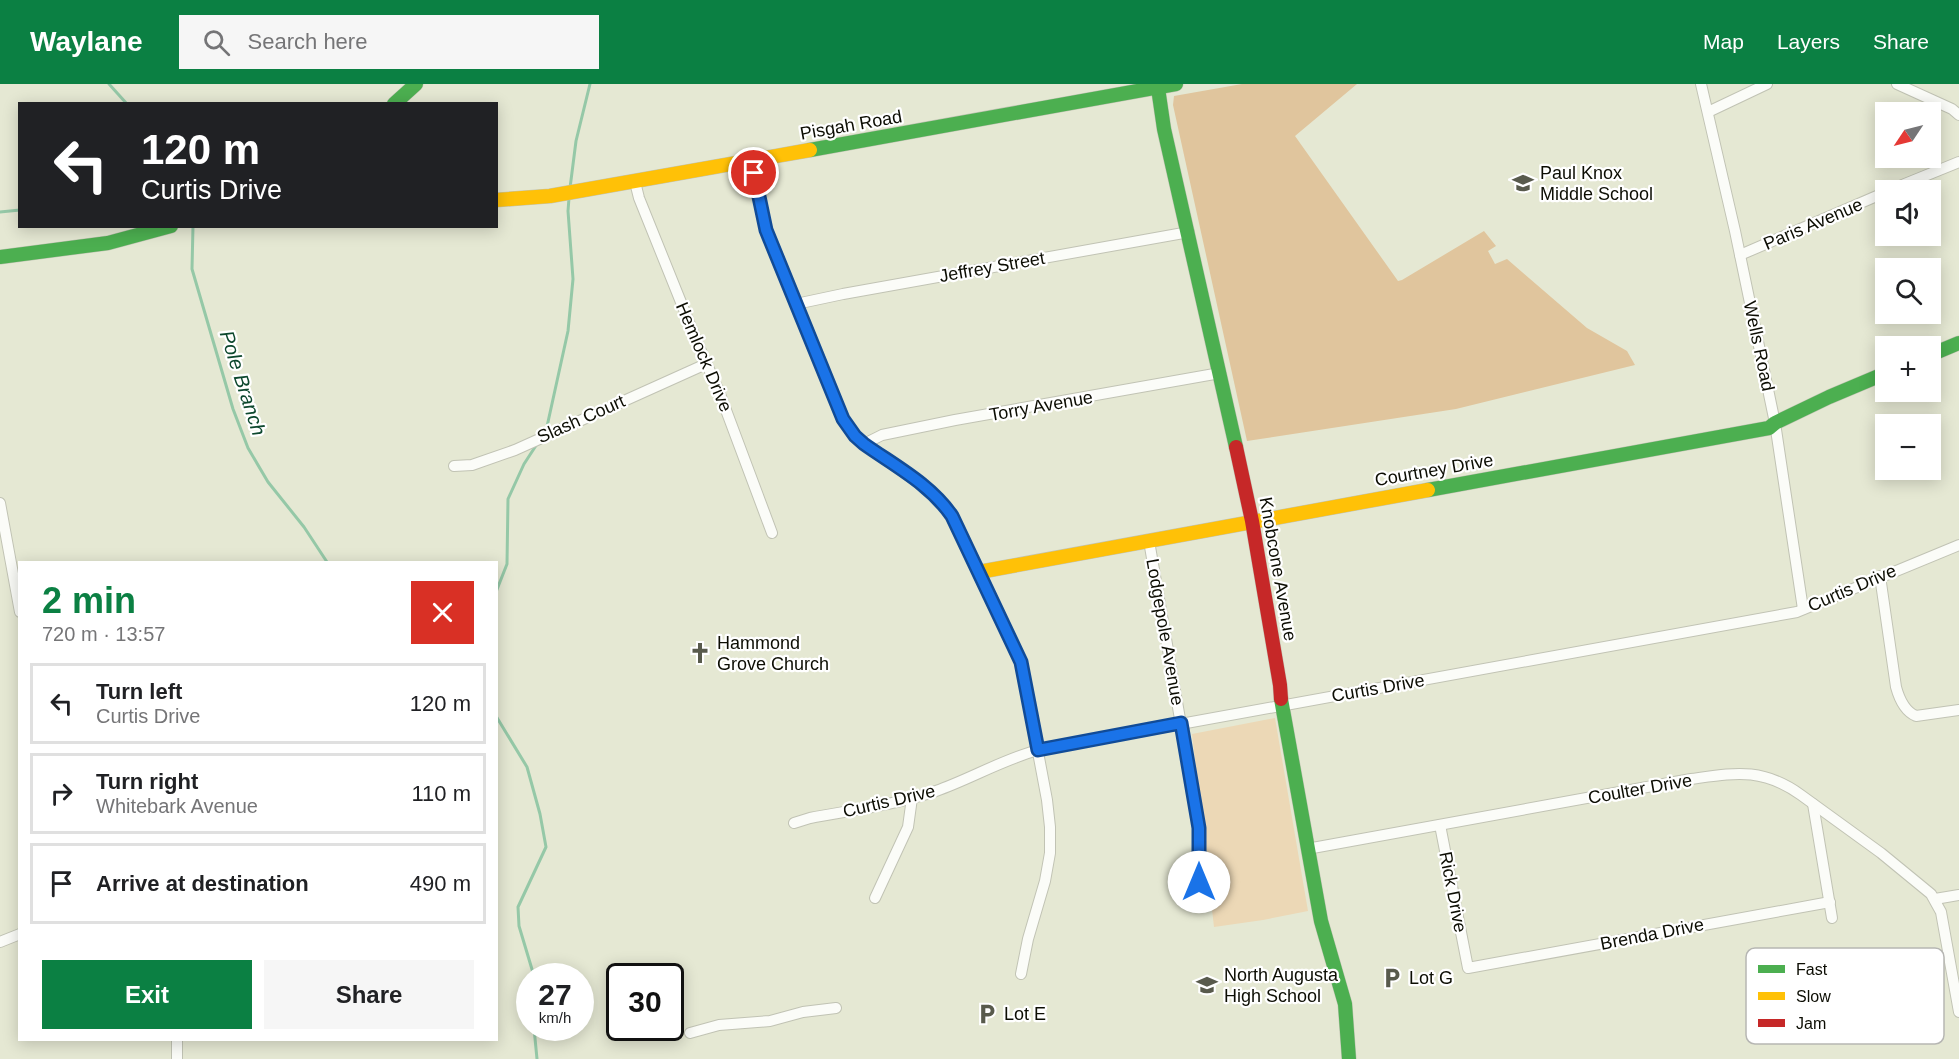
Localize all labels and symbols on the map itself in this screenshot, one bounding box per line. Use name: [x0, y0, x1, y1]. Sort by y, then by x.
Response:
north arrow: [1875, 102, 1941, 168]
street label: Pisgah Road: [799, 106, 903, 144]
pin: [728, 147, 779, 198]
place label: Paul Knox Middle School: [1540, 163, 1653, 204]
school or university icon: Paul Knox Middle School: [1511, 171, 1535, 195]
street label: Paris Avenue: [1760, 194, 1866, 254]
street label: Jeffrey Street: [938, 248, 1046, 286]
street label: Hemlock Drive: [672, 299, 736, 415]
street label: Wells Road: [1740, 299, 1778, 393]
water label: Pole Branch: [216, 328, 270, 438]
street label: Torry Avenue: [988, 387, 1094, 425]
street label: Slash Court: [534, 391, 628, 447]
street label: Courtney Drive: [1373, 450, 1495, 490]
street label: Knobcone Avenue: [1255, 495, 1301, 643]
street label: Lodgepole Avenue: [1142, 557, 1188, 707]
street label: Curtis Drive: [1805, 560, 1899, 616]
place label: Hammond Grove Church: [717, 633, 829, 674]
church icon: Hammond Grove Church: [688, 641, 712, 665]
street label: Curtis Drive: [1330, 670, 1426, 706]
street label: Coulter Drive: [1587, 770, 1693, 808]
street label: Curtis Drive: [841, 781, 937, 821]
position arrow: [1167, 850, 1231, 914]
street label: Rick Drive: [1435, 850, 1471, 934]
street label: Brenda Drive: [1599, 914, 1705, 954]
legend: [1746, 948, 1944, 1044]
text: Fast: [1796, 961, 1828, 978]
speed limit sign: 30: [606, 963, 684, 1041]
place label: North Augusta High School: [1224, 965, 1339, 1006]
parking icon: Lot G: [1380, 966, 1404, 990]
place label: Lot G: [1409, 968, 1453, 988]
school or university icon: North Augusta High School: [1195, 973, 1219, 997]
text: Slow: [1796, 988, 1831, 1005]
parking icon: Lot E: [975, 1002, 999, 1026]
place label: Lot E: [1004, 1004, 1046, 1024]
text: Jam: [1796, 1015, 1826, 1032]

